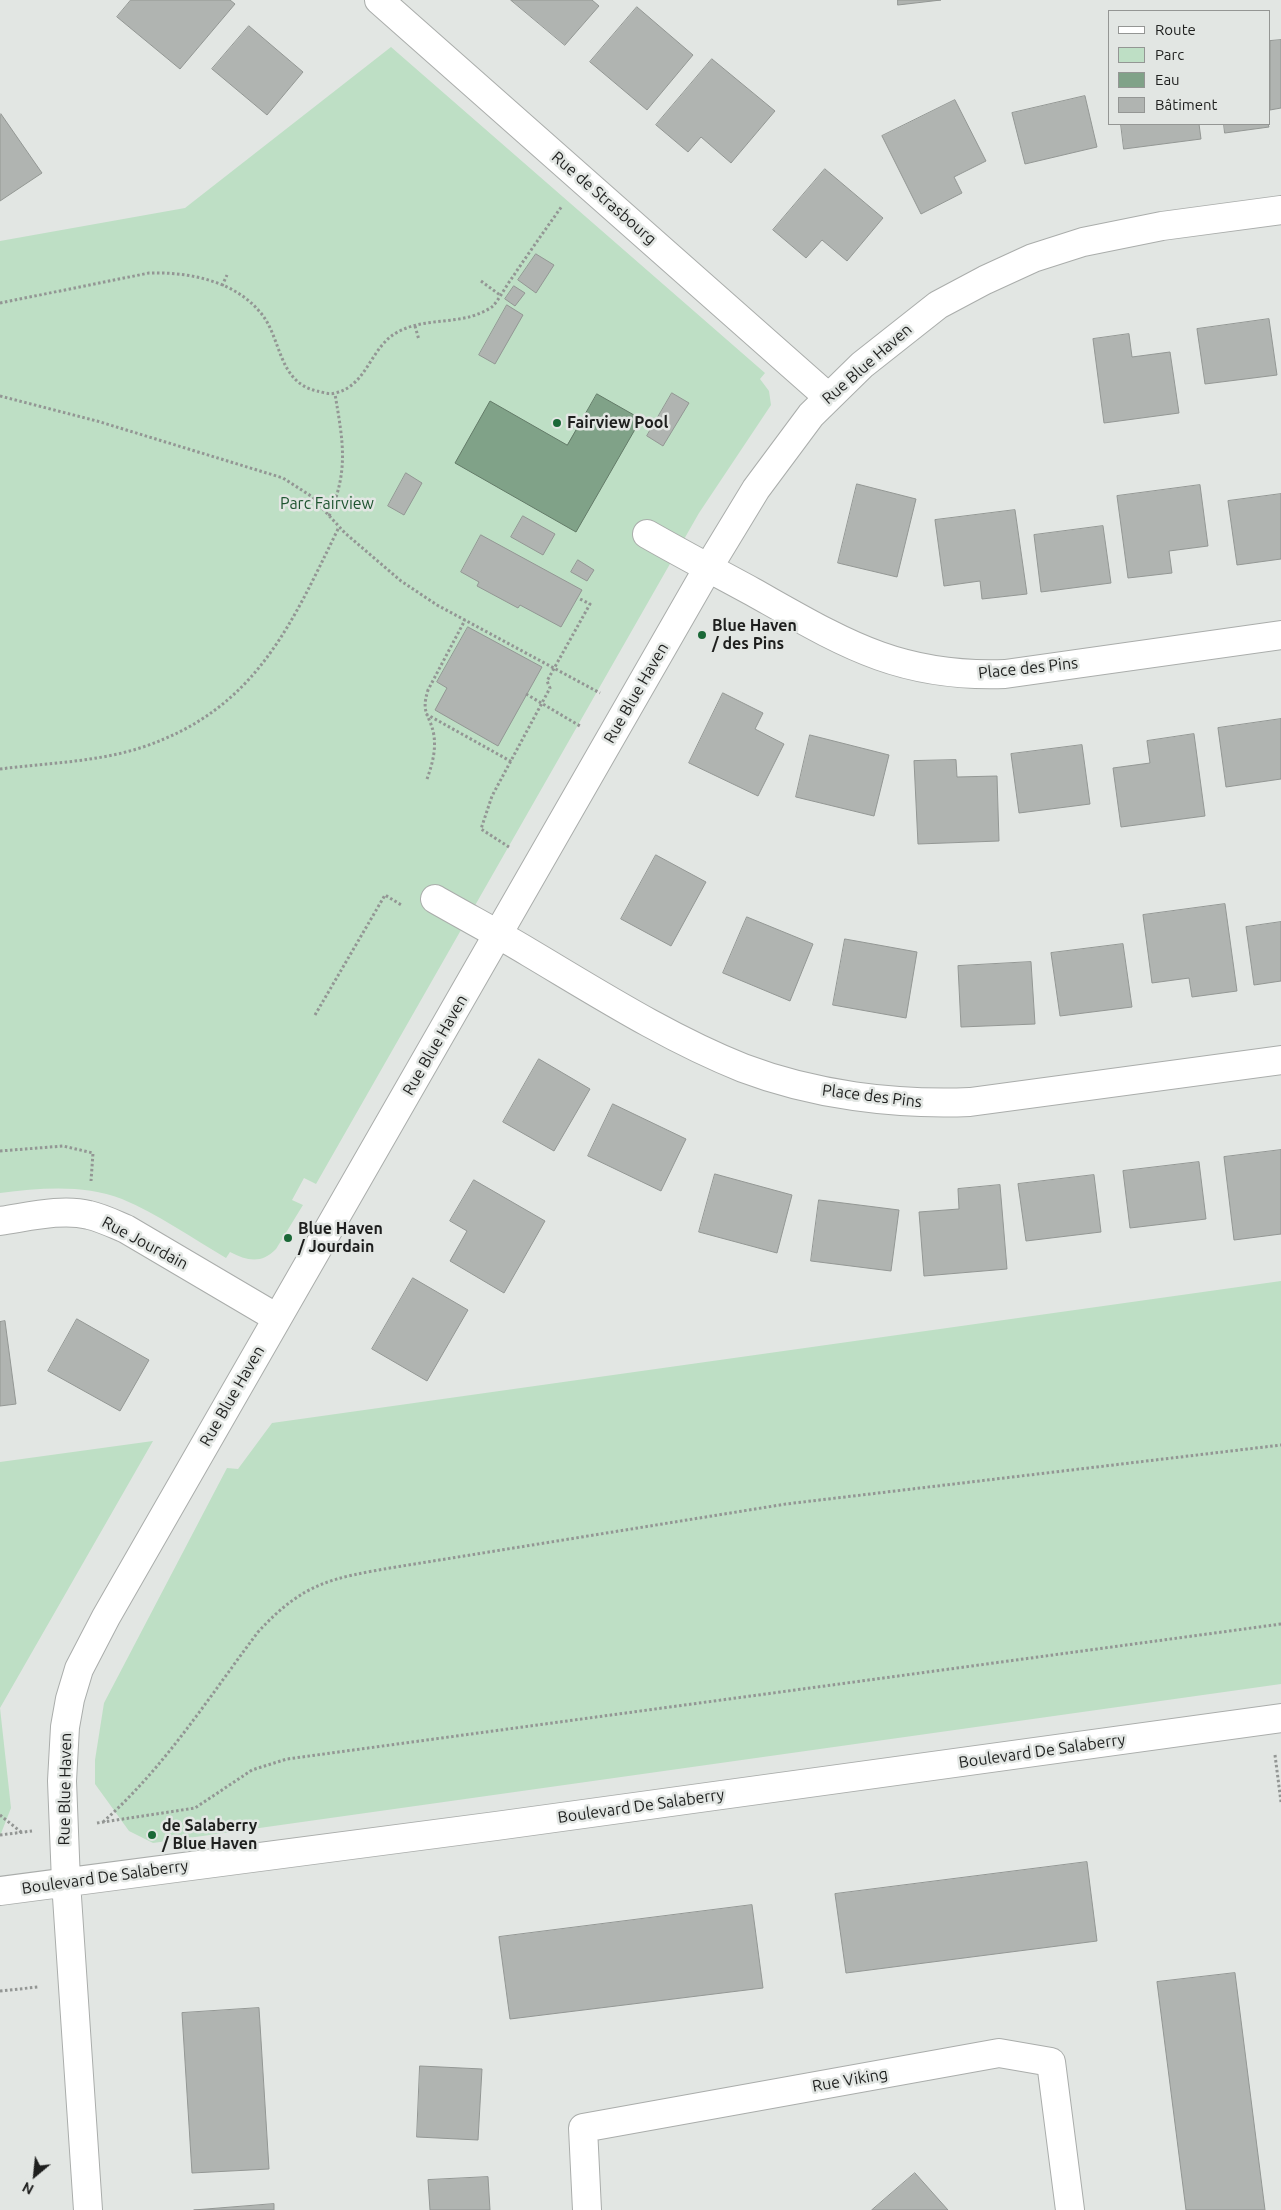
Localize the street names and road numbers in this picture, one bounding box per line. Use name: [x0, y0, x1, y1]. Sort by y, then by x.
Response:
street label: Rue de Strasbourg: [548, 147, 660, 249]
street label: Rue Blue Haven: [818, 320, 916, 408]
street label: Rue Blue Haven: [600, 639, 672, 747]
street label: Place des Pins: [977, 653, 1079, 683]
street label: Rue Blue Haven: [399, 991, 471, 1099]
street label: Place des Pins: [821, 1080, 923, 1112]
street label: Rue Jourdain: [99, 1212, 191, 1274]
street label: Rue Blue Haven: [196, 1342, 268, 1450]
street label: Boulevard De Salaberry: [957, 1730, 1127, 1772]
street label: Rue Blue Haven: [54, 1732, 76, 1846]
street label: Boulevard De Salaberry: [556, 1785, 726, 1827]
street label: Boulevard De Salaberry: [20, 1856, 190, 1898]
street label: Rue Viking: [811, 2064, 889, 2096]

